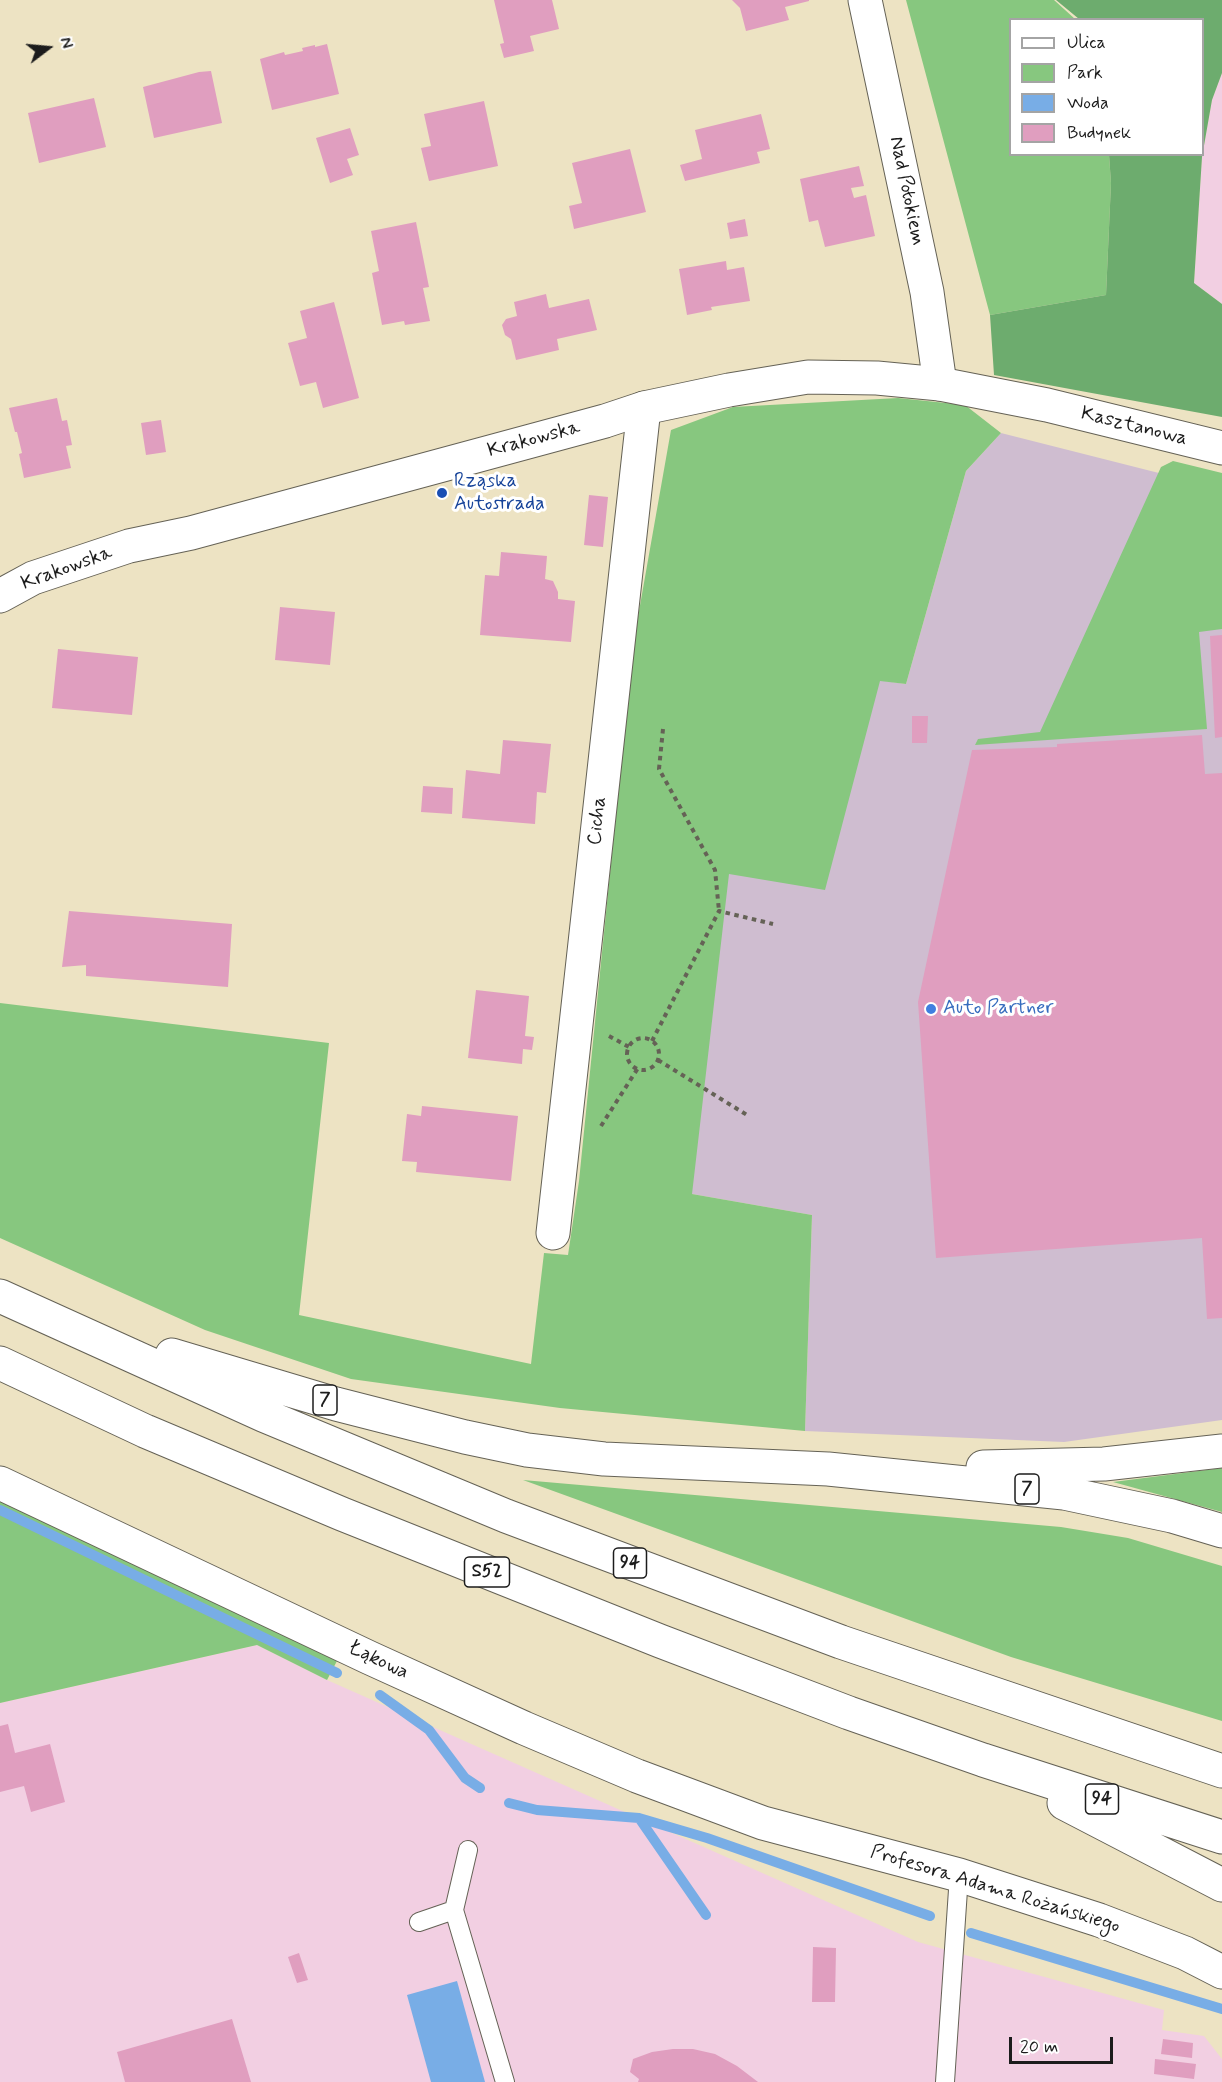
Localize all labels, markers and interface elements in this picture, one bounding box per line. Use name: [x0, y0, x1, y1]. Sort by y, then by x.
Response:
north arrow: [18, 18, 78, 78]
legend: [1009, 18, 1204, 156]
text: Ulica: [1067, 31, 1106, 55]
text: N: [54, 35, 77, 51]
text: Park: [1067, 61, 1103, 85]
text: Woda: [1067, 91, 1109, 115]
text: Budynek: [1067, 121, 1131, 145]
street label: Nad Potokiem: [883, 134, 929, 248]
street label: Kasztanowa: [1078, 402, 1190, 452]
street label: Krakowska: [485, 416, 583, 464]
place label: Rząska Autostrada: [454, 470, 545, 517]
marker: Rząska Autostrada: [435, 486, 449, 500]
street label: Krakowska: [18, 541, 116, 597]
street label: Cicha: [584, 796, 612, 846]
place label: Auto Partner: [943, 997, 1054, 1021]
marker: Auto Partner: [924, 1002, 938, 1016]
road number: 7: [313, 1385, 337, 1415]
road number: 7: [1015, 1474, 1039, 1504]
road number: 94: [614, 1548, 646, 1578]
road number: S52: [464, 1557, 510, 1587]
street label: Łąkowa: [344, 1637, 412, 1685]
road number: 94: [1086, 1784, 1118, 1814]
street label: Profesora Adama Rożańskiego: [867, 1841, 1123, 1939]
scale bar: [1012, 2025, 1116, 2063]
text: 20 m: [1020, 2035, 1058, 2059]

